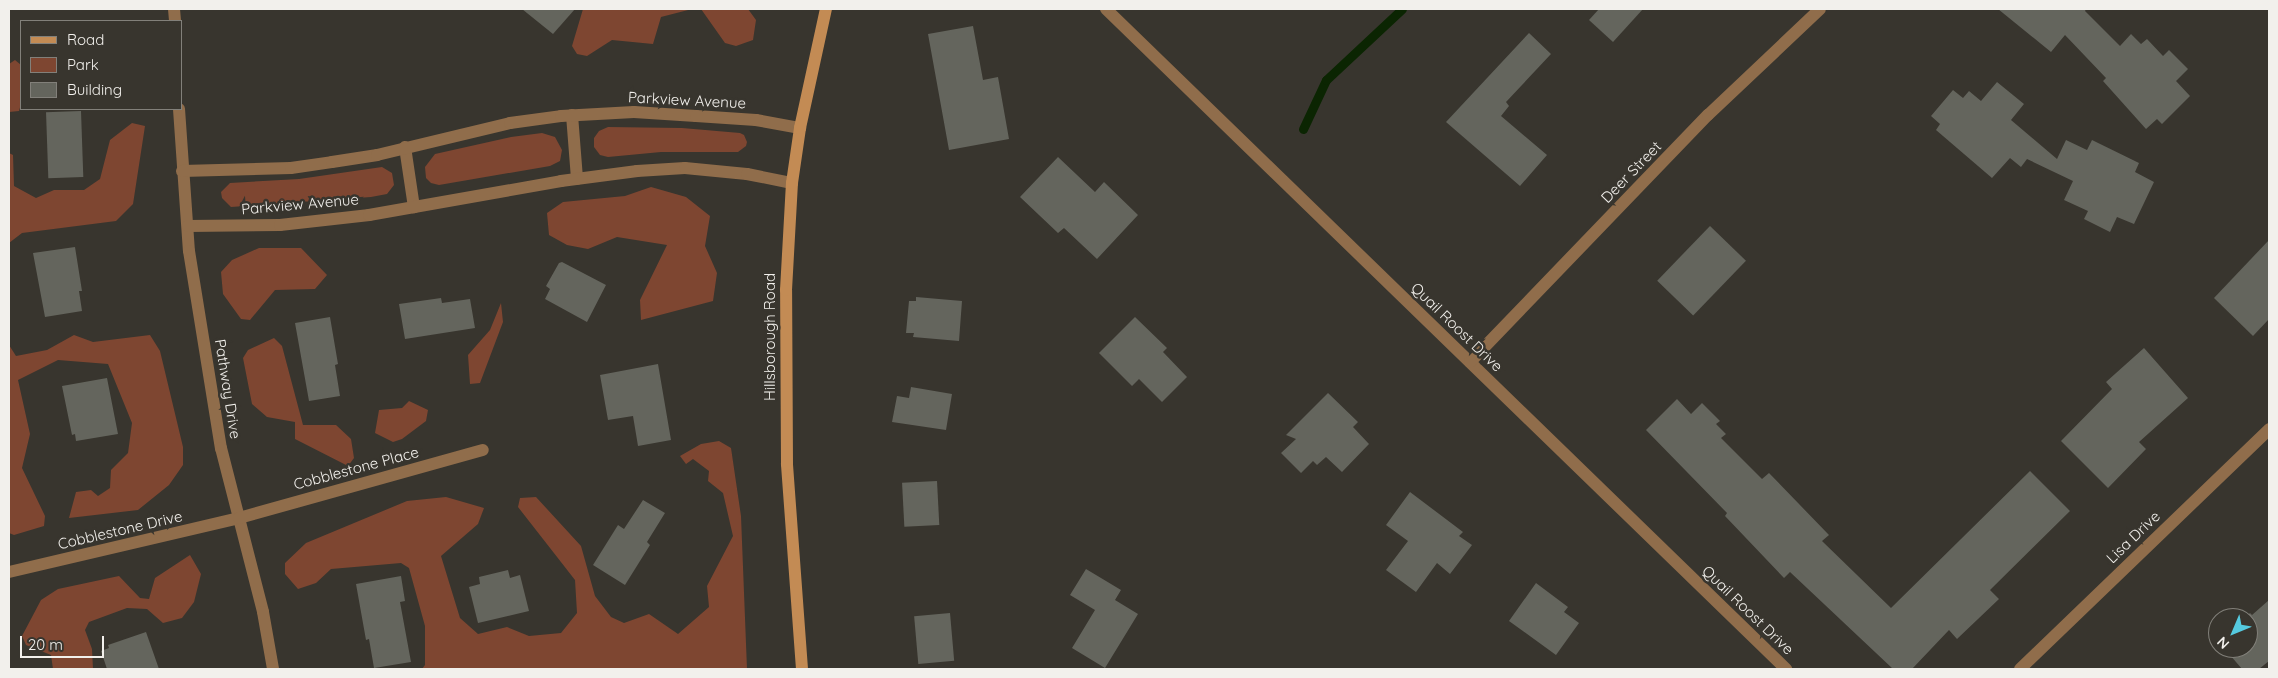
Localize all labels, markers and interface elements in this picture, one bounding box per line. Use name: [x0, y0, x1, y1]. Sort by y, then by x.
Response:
legend: [20, 20, 182, 110]
text: Road: [67, 30, 104, 49]
text: Park: [67, 55, 99, 74]
text: Building: [67, 80, 122, 99]
street label: Parkview Avenue: [628, 88, 746, 112]
street label: Deer Street: [1597, 137, 1665, 207]
street label: Parkview Avenue: [240, 190, 360, 218]
street label: Hillsborough Road: [761, 273, 779, 401]
street label: Quail Roost Drive: [1407, 279, 1507, 375]
street label: Pathway Drive: [211, 338, 245, 440]
street label: Cobblestone Place: [291, 443, 421, 493]
street label: Cobblestone Drive: [56, 507, 184, 553]
street label: Lisa Drive: [2102, 507, 2164, 567]
street label: Quail Roost Drive: [1698, 562, 1798, 658]
north arrow: [2208, 608, 2258, 658]
scale bar: [22, 626, 106, 658]
text: N: [2213, 633, 2233, 653]
text: 20 m: [28, 635, 63, 654]

